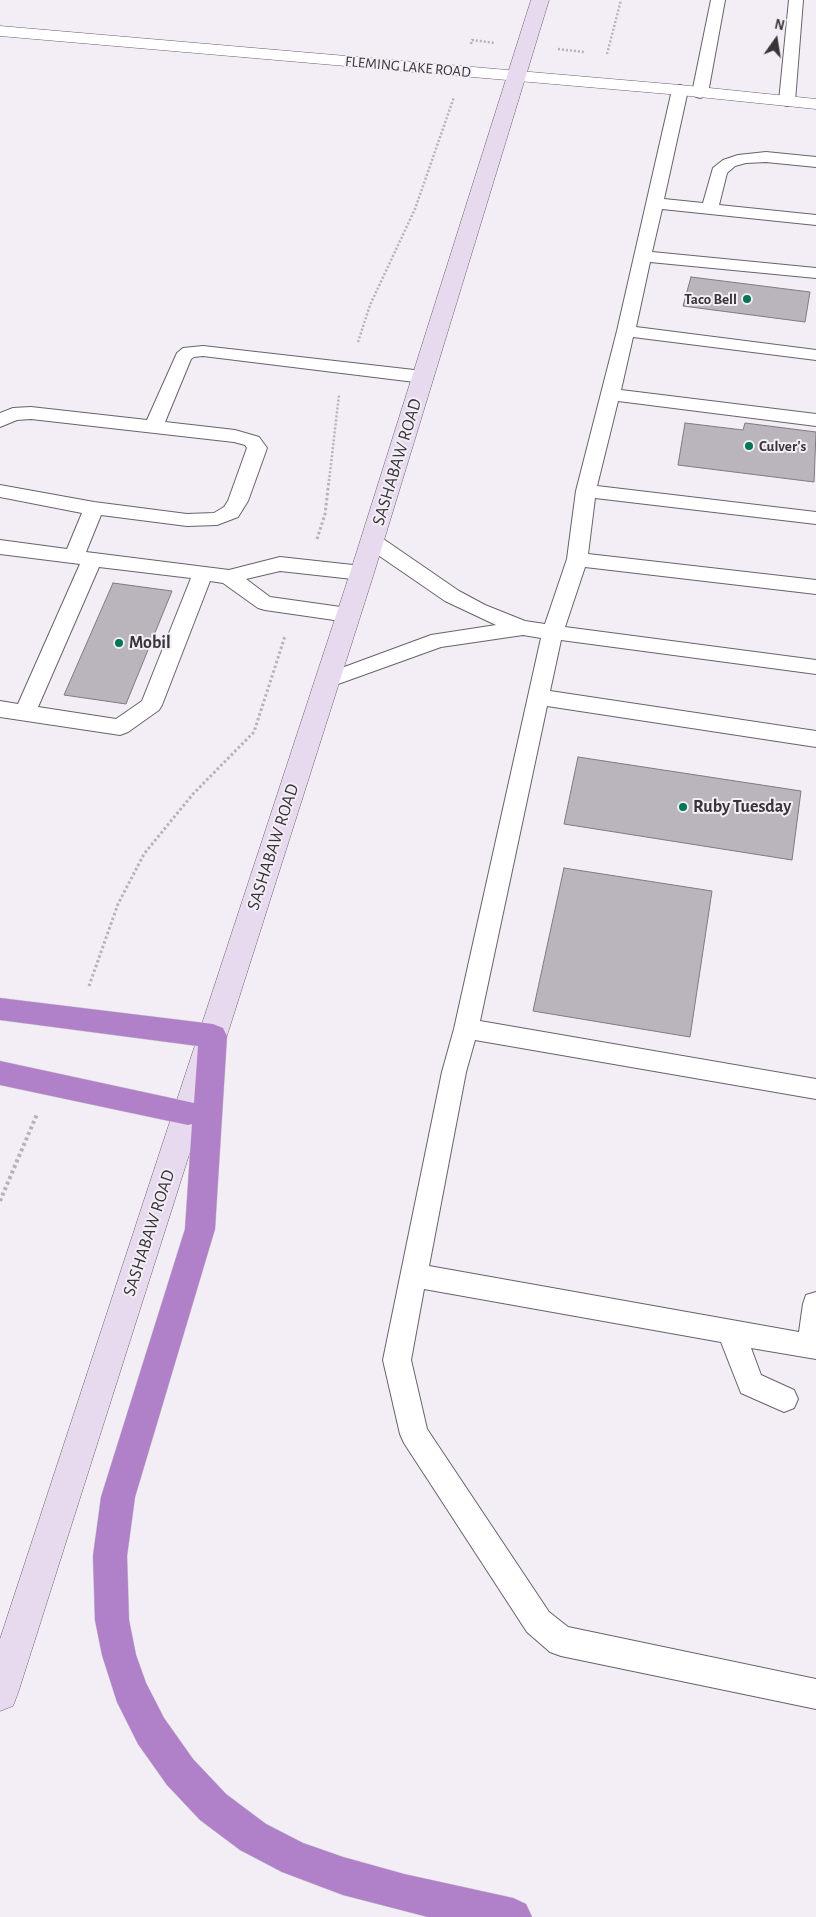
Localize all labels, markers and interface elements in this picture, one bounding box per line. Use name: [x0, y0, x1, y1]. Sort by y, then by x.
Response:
north arrow: [751, 15, 801, 65]
text: N: [773, 17, 786, 33]
street label: FLEMING LAKE ROAD: [344, 53, 472, 81]
place label: Taco Bell: [684, 290, 737, 308]
marker: Taco Bell: [741, 293, 753, 305]
street label: SASHABAW ROAD: [367, 396, 427, 528]
place label: Culver's: [759, 437, 806, 455]
marker: Culver's: [743, 440, 755, 452]
place label: Mobil: [129, 632, 171, 654]
marker: Mobil: [113, 637, 125, 649]
street label: SASHABAW ROAD: [242, 781, 304, 913]
place label: Ruby Tuesday: [693, 796, 791, 818]
marker: Ruby Tuesday: [677, 801, 689, 813]
street label: SASHABAW ROAD: [118, 1167, 180, 1299]

